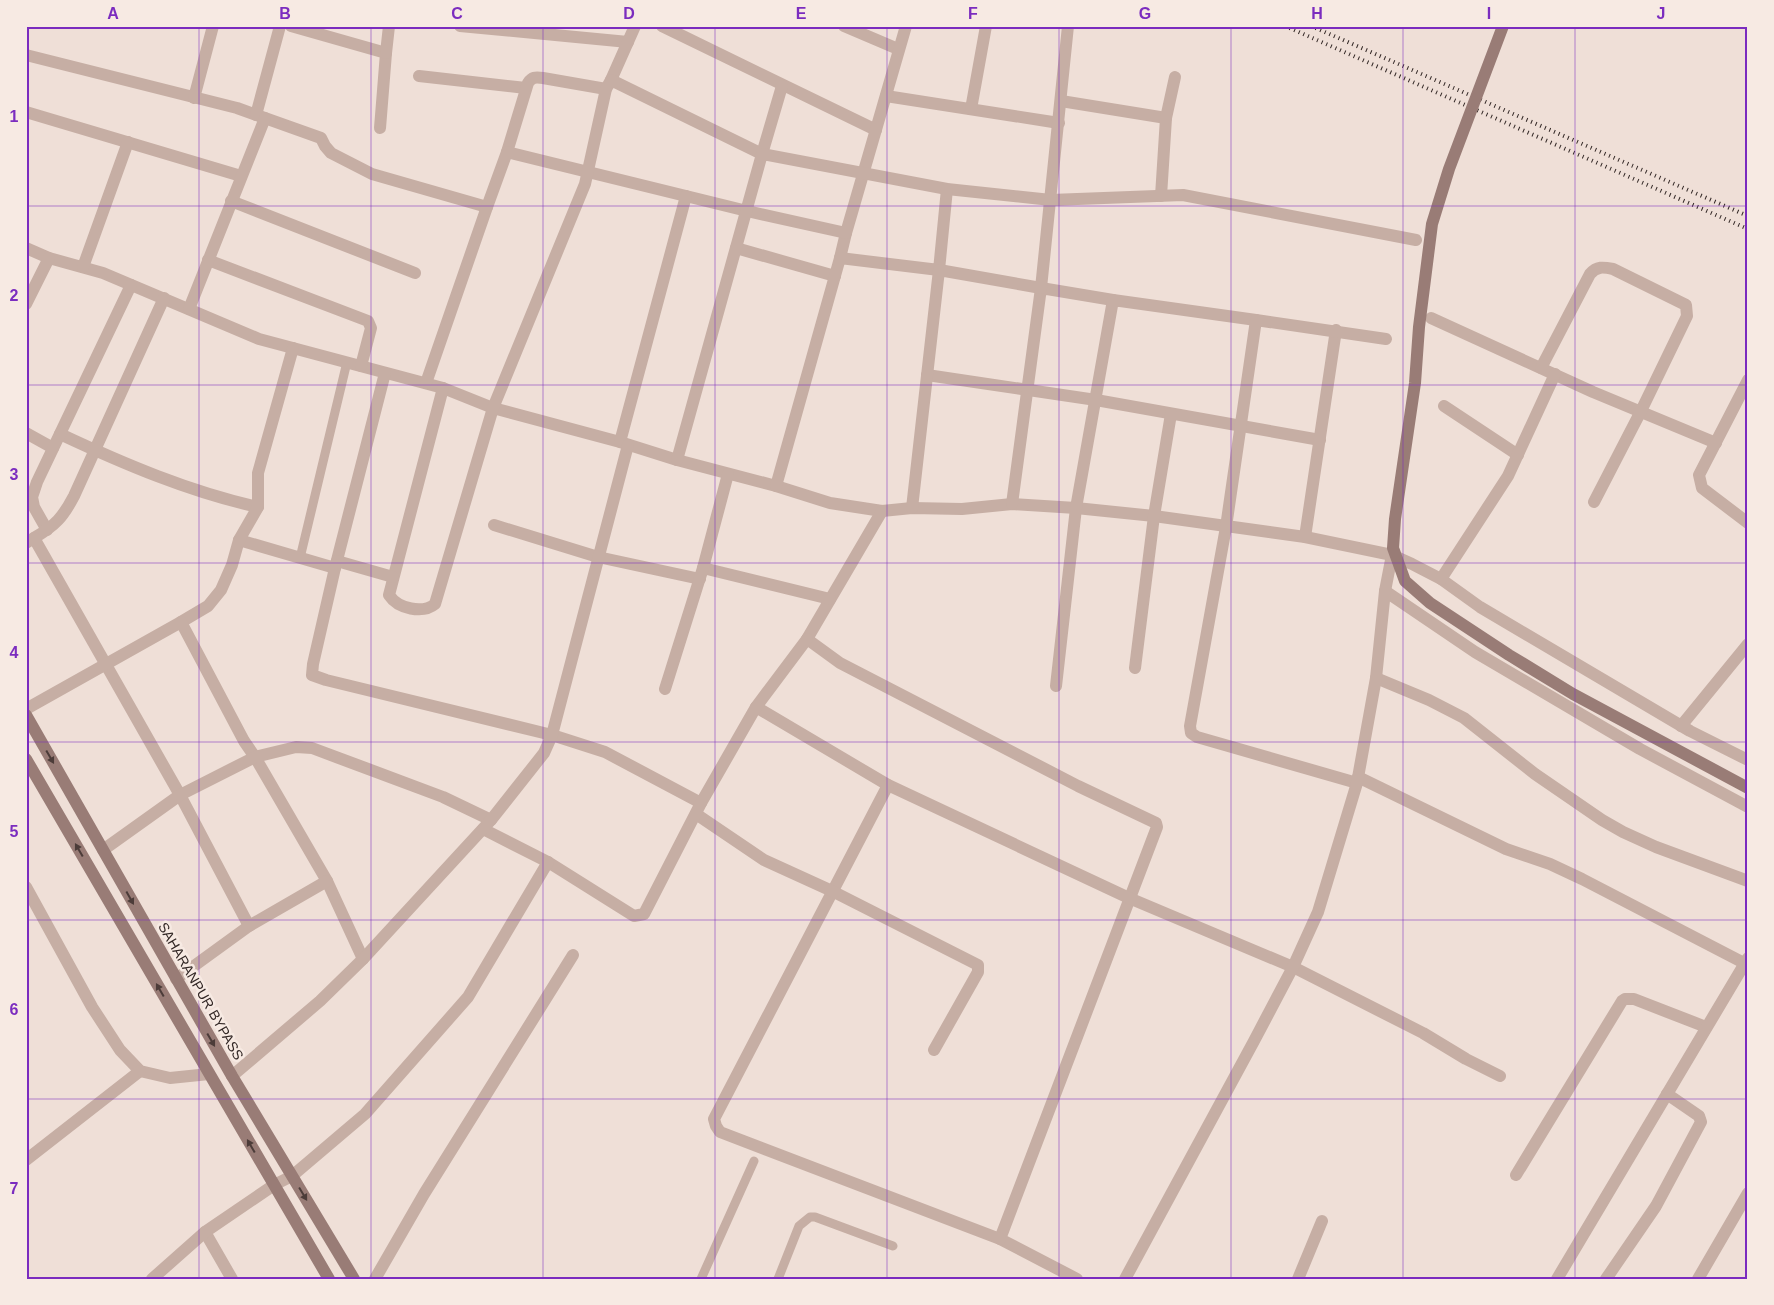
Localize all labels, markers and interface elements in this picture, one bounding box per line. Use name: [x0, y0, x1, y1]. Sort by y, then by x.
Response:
text: A: [107, 5, 119, 22]
text: B: [279, 5, 291, 22]
text: C: [451, 5, 463, 22]
text: D: [623, 5, 635, 22]
text: E: [796, 5, 807, 22]
text: F: [968, 5, 978, 22]
text: G: [1139, 5, 1151, 22]
text: H: [1311, 5, 1323, 22]
text: I: [1487, 5, 1491, 22]
text: J: [1657, 5, 1665, 22]
text: 1: [10, 108, 19, 125]
text: 2: [10, 287, 19, 304]
text: 3: [10, 466, 19, 483]
text: 4: [10, 644, 19, 661]
one-way arrow: [46, 751, 55, 764]
text: 5: [10, 823, 19, 840]
one-way arrow: [75, 842, 83, 857]
one-way arrow: [126, 892, 135, 905]
street label: SAHARANPUR BYPASS: [155, 919, 247, 1063]
one-way arrow: [156, 984, 165, 997]
text: 6: [10, 1001, 19, 1018]
one-way arrow: [207, 1033, 216, 1046]
one-way arrow: [247, 1139, 255, 1153]
text: 7: [10, 1180, 19, 1197]
one-way arrow: [299, 1188, 308, 1201]

